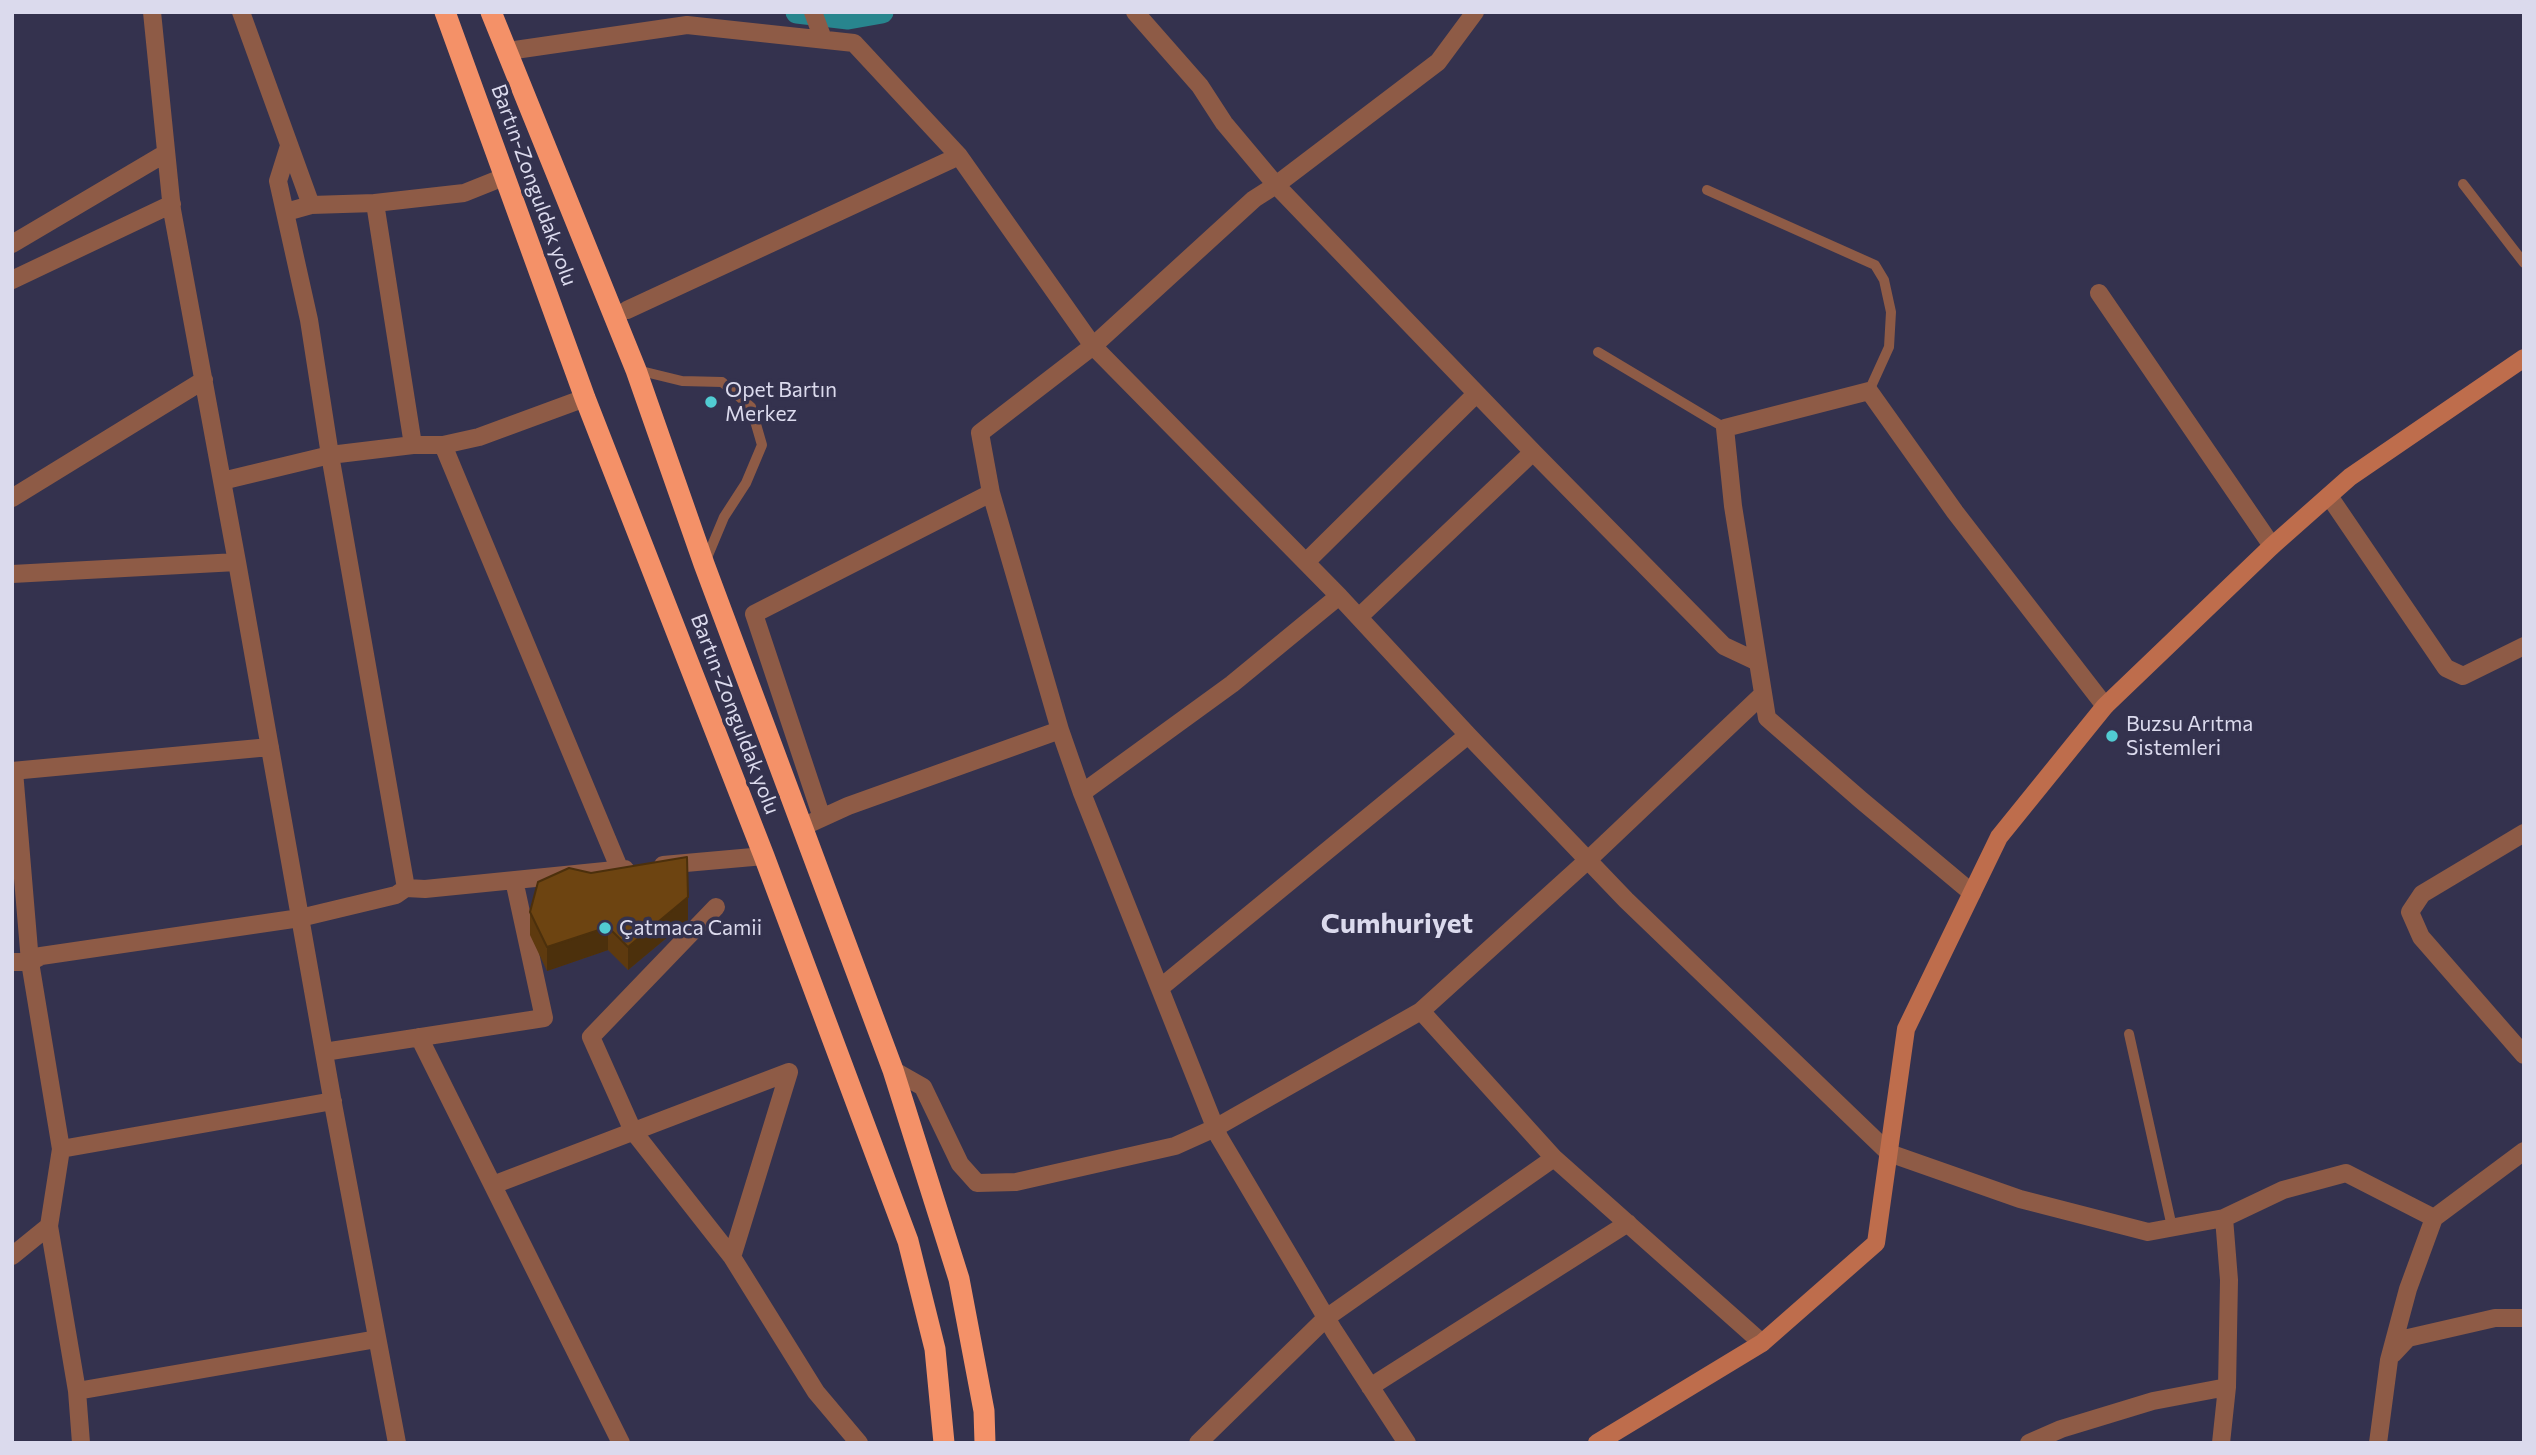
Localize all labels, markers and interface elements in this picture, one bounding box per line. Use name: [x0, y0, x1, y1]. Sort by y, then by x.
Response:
street label: Bartın-Zonguldak yolu: [486, 81, 582, 289]
place label: Opet Bartın Merkez: [725, 377, 837, 427]
marker: Opet Bartın Merkez: [703, 394, 719, 410]
street label: Bartın-Zonguldak yolu: [685, 610, 785, 818]
place label: Buzsu Arıtma Sistemleri: [2126, 711, 2253, 761]
marker: Buzsu Arıtma Sistemleri: [2104, 728, 2120, 744]
district label: Cumhuriyet: [1321, 907, 1473, 941]
place label: Çatmaca Camii: [619, 915, 762, 941]
marker: Çatmaca Camii: [597, 920, 613, 936]

